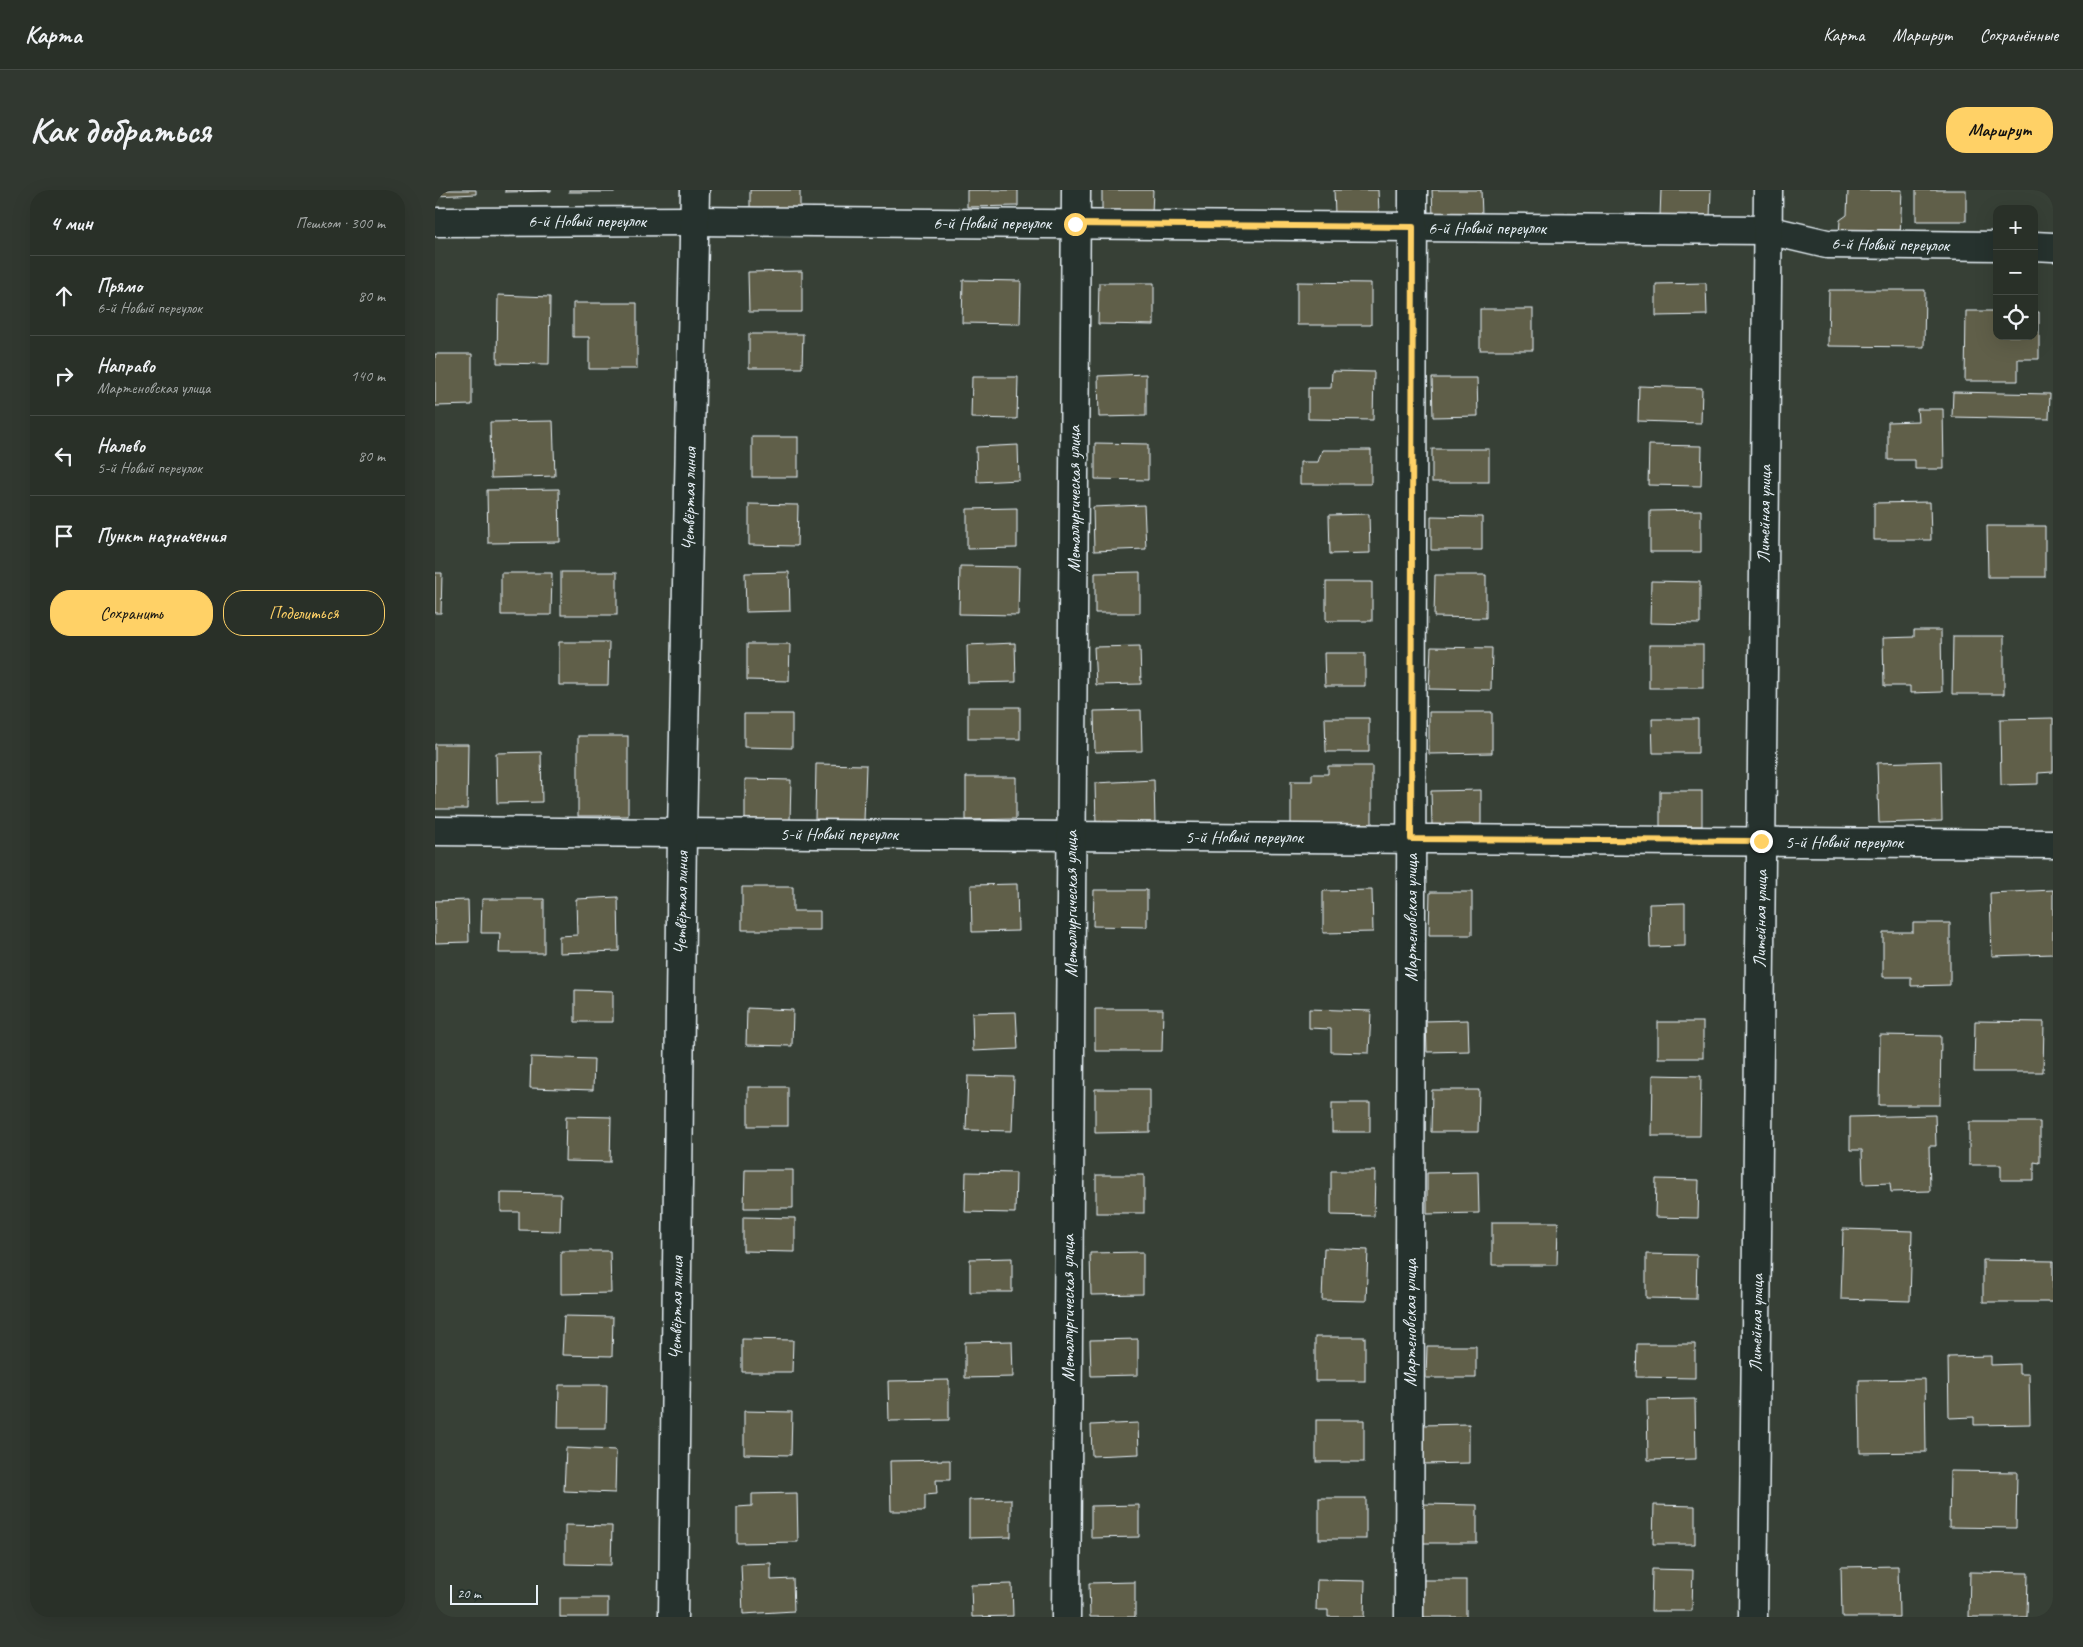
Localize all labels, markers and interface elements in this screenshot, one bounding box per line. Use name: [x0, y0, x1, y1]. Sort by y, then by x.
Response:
text: Карта: [25, 20, 82, 50]
text: Карта: [1823, 24, 1864, 46]
text: Маршрут: [1892, 24, 1952, 46]
text: Сохранённые: [1980, 24, 2058, 46]
button: Маршрут: [1946, 107, 2053, 153]
text: Как добраться: [30, 108, 211, 153]
map controls: [1993, 205, 2038, 340]
button: +: [1993, 205, 2038, 250]
text: 4 мин: [50, 210, 93, 236]
street label: 6-й Новый переулок: [528, 210, 648, 232]
street label: 6-й Новый переулок: [933, 212, 1053, 234]
text: Пешком · 300 m: [296, 213, 385, 233]
route start: [1064, 213, 1087, 236]
street label: 6-й Новый переулок: [1428, 217, 1548, 239]
street label: 6-й Новый переулок: [1831, 232, 1952, 256]
button: −: [1993, 250, 2038, 295]
text: Прямо: [97, 274, 142, 298]
icon: ahead: [50, 282, 78, 310]
text: 80 m: [358, 286, 385, 306]
button: locate: [1993, 295, 2038, 340]
text: 6-й Новый переулок: [97, 298, 202, 318]
text: Направо: [97, 354, 155, 378]
icon: right: [50, 362, 78, 390]
text: 140 m: [351, 366, 385, 386]
text: Мартеновская улица: [97, 378, 211, 398]
street label: Металлургическая улица: [1063, 424, 1085, 573]
text: Налево: [97, 434, 145, 458]
icon: left: [50, 442, 78, 470]
text: 80 m: [358, 446, 385, 466]
street label: Четвёртая линия: [677, 446, 701, 551]
text: 5-й Новый переулок: [97, 458, 202, 478]
street label: Литейная улица: [1752, 463, 1776, 563]
icon: arrive: [50, 522, 78, 550]
text: Пункт назначения: [97, 524, 226, 548]
button: Сохранить: [50, 590, 213, 636]
button: Поделиться: [223, 590, 385, 636]
street label: 5-й Новый переулок: [780, 823, 900, 845]
street label: 5-й Новый переулок: [1185, 826, 1305, 848]
street label: Металлургическая улица: [1060, 829, 1082, 978]
route end: [1750, 830, 1773, 853]
street label: 5-й Новый переулок: [1785, 831, 1905, 853]
street label: Четвёртая линия: [669, 850, 693, 955]
street label: Мартеновская улица: [1400, 852, 1422, 982]
street label: Литейная улица: [1748, 868, 1772, 968]
street label: Металлургическая улица: [1057, 1233, 1079, 1382]
street label: Четвёртая линия: [664, 1255, 688, 1360]
street label: Мартеновская улица: [1399, 1257, 1421, 1387]
street label: Литейная улица: [1744, 1272, 1768, 1372]
scale bar: [450, 1582, 537, 1605]
text: 20 m: [457, 1585, 481, 1602]

